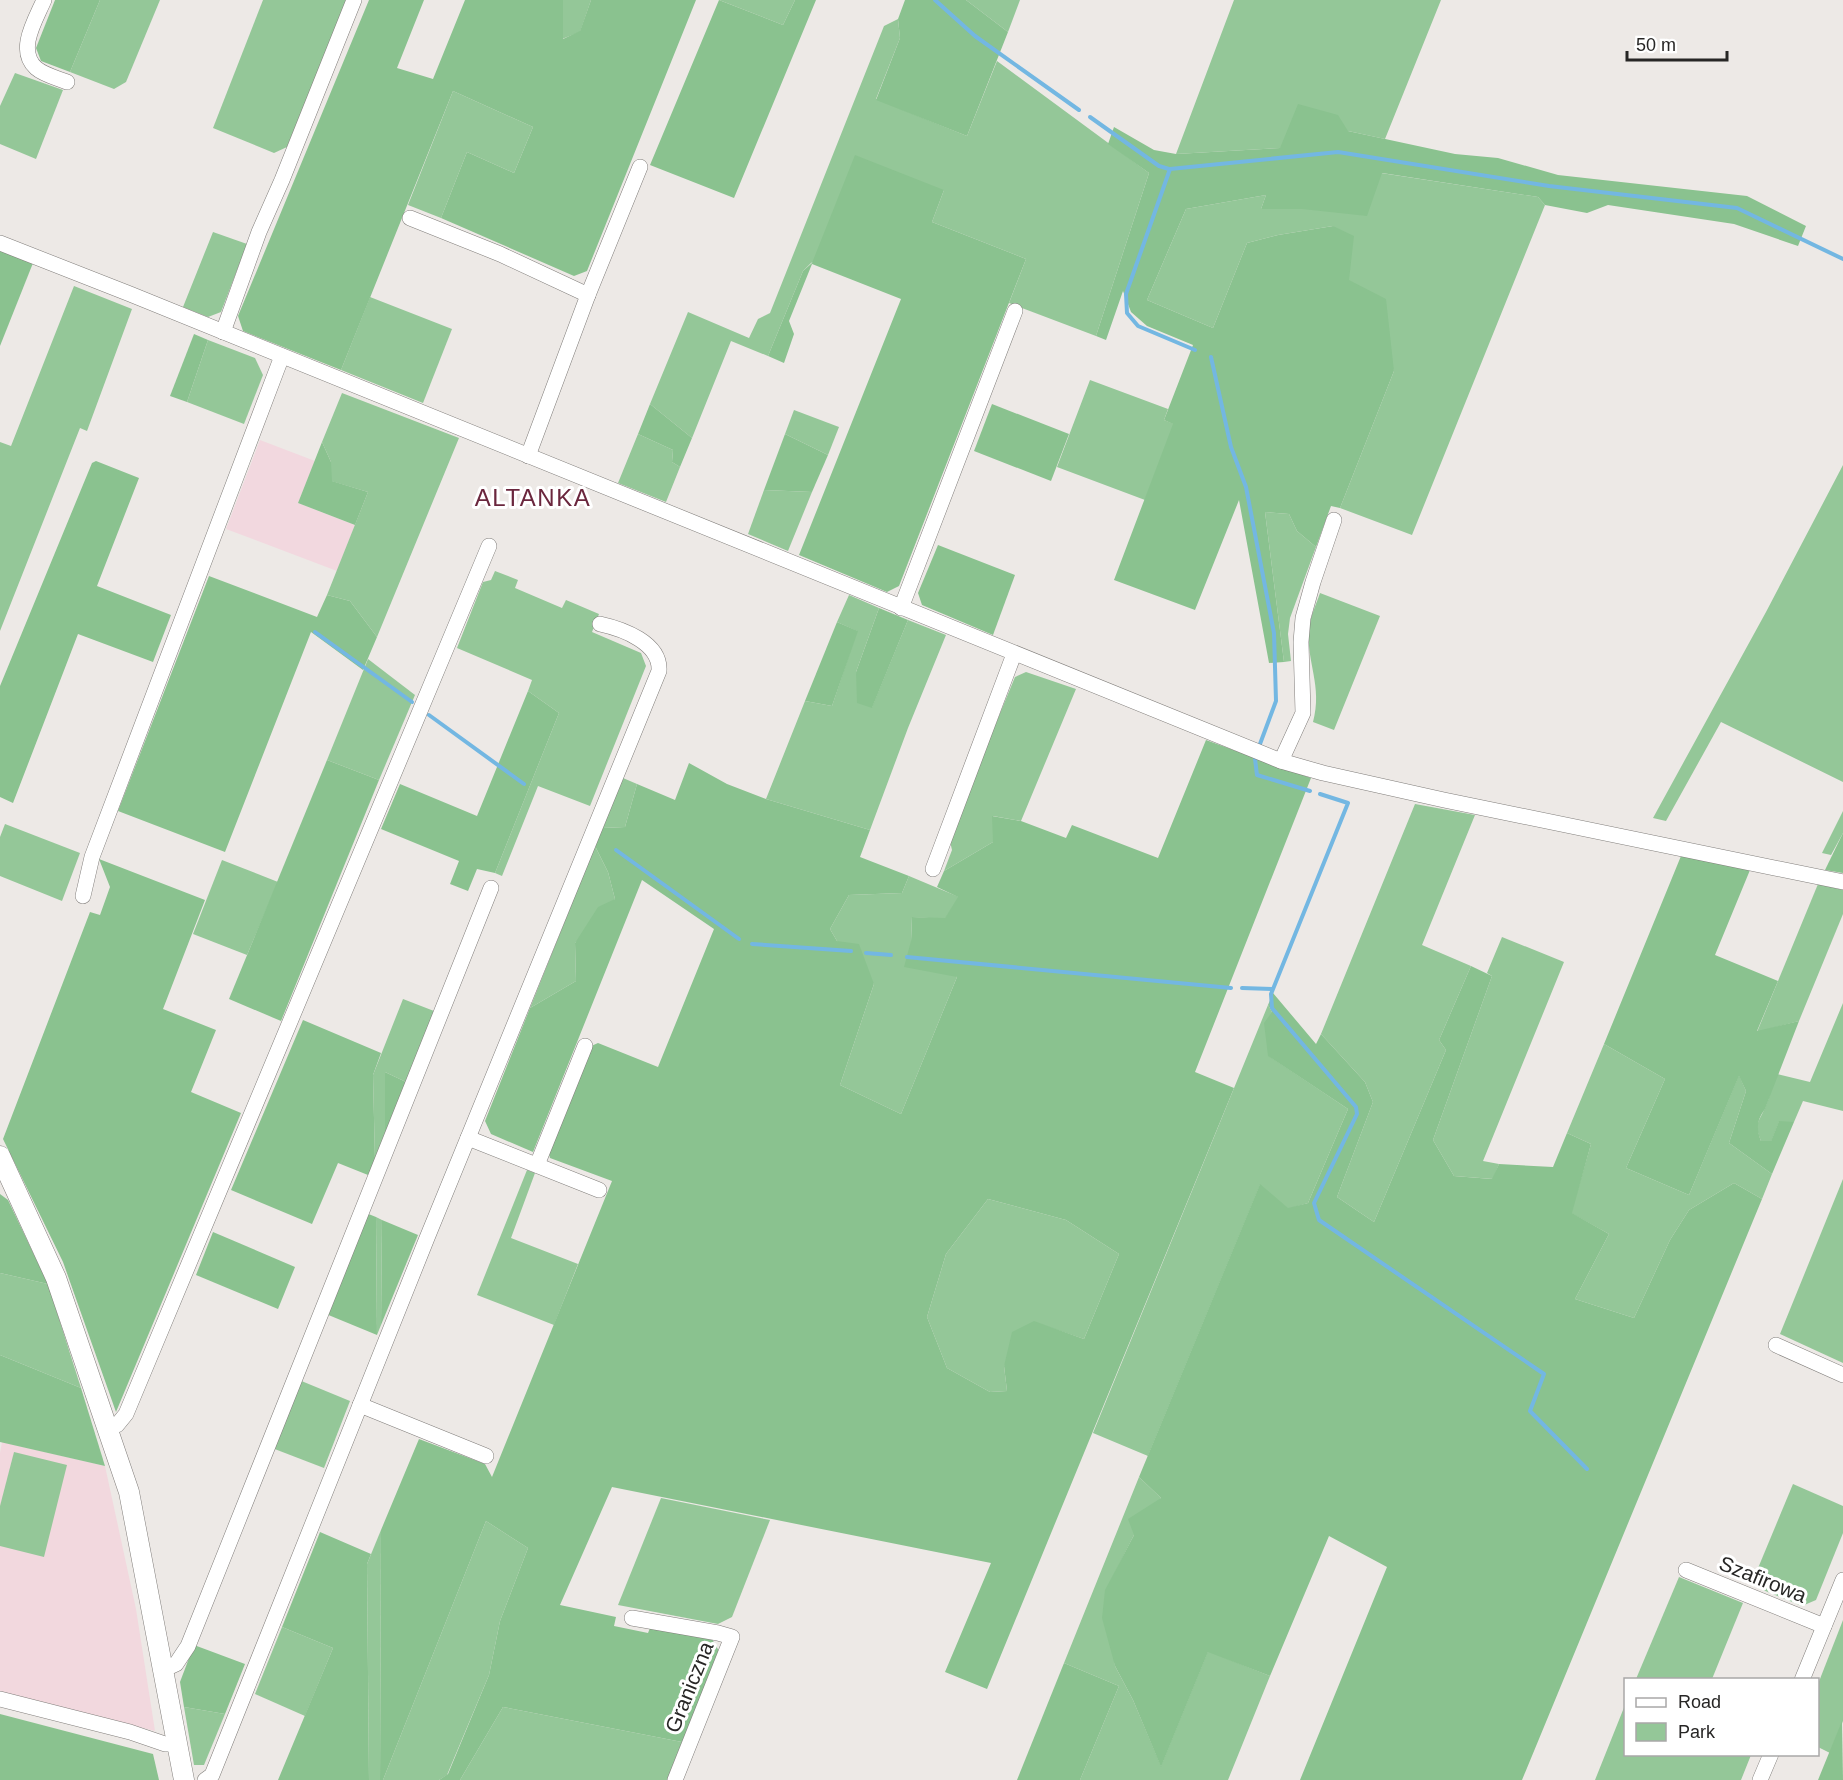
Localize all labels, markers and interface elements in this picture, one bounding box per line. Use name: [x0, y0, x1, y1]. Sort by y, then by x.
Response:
scale bar: [1627, 24, 1728, 62]
text: 50 m: [1636, 35, 1676, 55]
district label: ALTANKA: [475, 484, 591, 511]
street label: Szafirowa: [1716, 1551, 1810, 1607]
street label: Graniczna: [660, 1638, 718, 1736]
legend: [1624, 1678, 1819, 1756]
text: Road: [1678, 1692, 1721, 1712]
text: Park: [1678, 1722, 1716, 1742]

